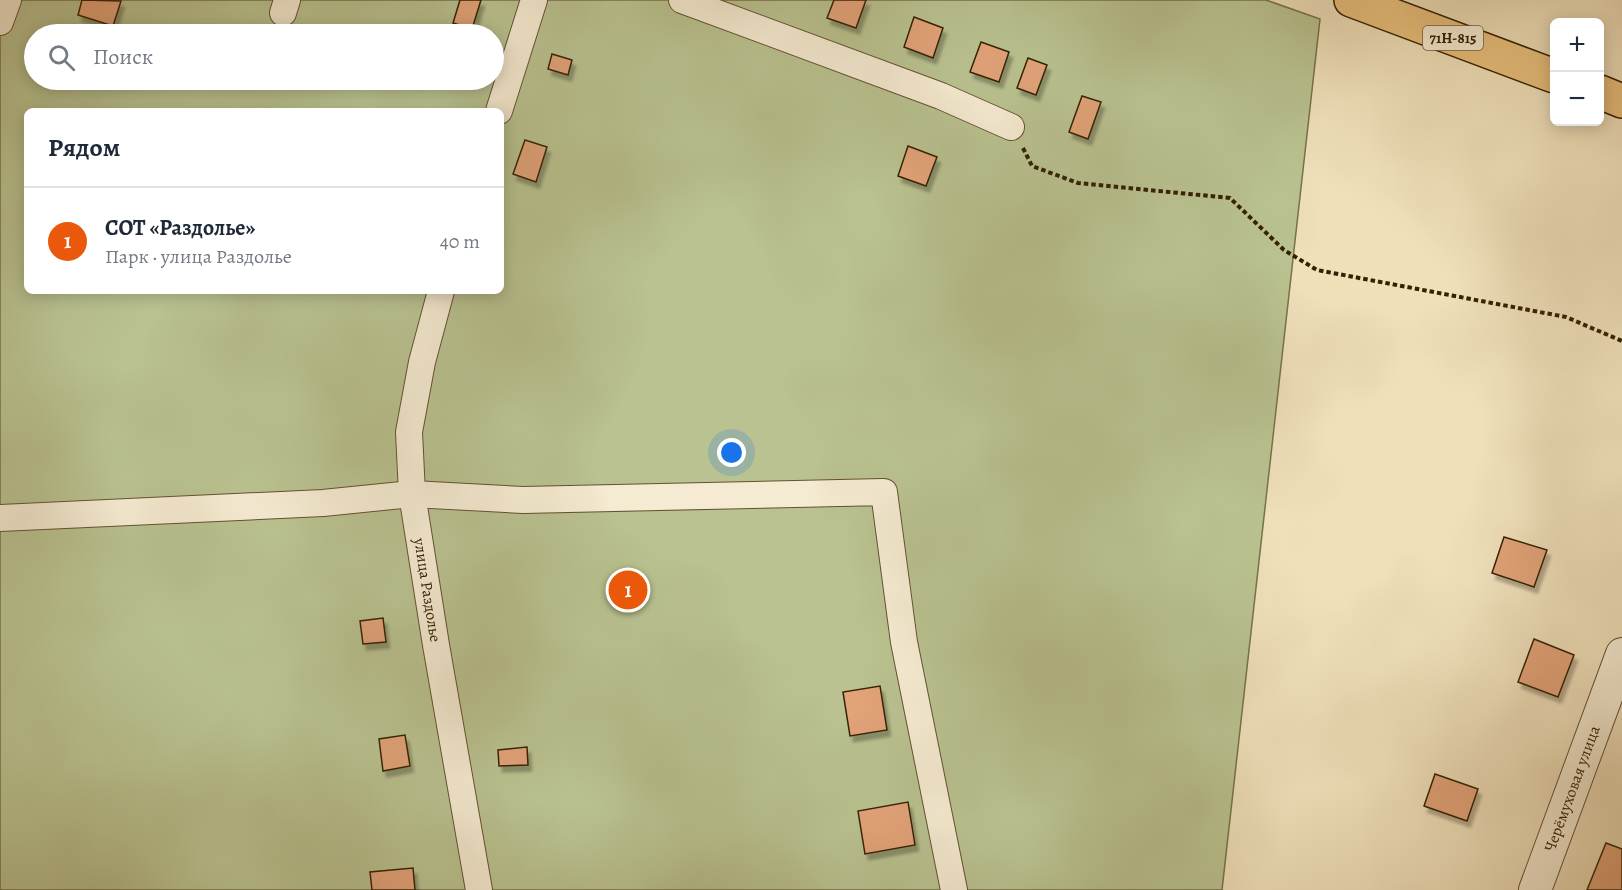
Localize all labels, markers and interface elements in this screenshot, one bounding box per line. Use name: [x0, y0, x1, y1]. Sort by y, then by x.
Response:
map controls: [1550, 18, 1604, 126]
button: +: [1550, 18, 1604, 72]
search box: [24, 24, 504, 90]
road number: 71Н-815: [1423, 26, 1483, 50]
icon: search: [45, 41, 78, 74]
text: Поиск: [93, 42, 153, 72]
button: −: [1550, 72, 1604, 126]
text: Рядом: [48, 130, 120, 165]
text: СОТ «Раздолье»: [105, 213, 255, 243]
text: 1: [64, 228, 71, 255]
text: 40 m: [440, 228, 480, 255]
text: Парк · улица Раздолье: [105, 243, 292, 270]
your location: [717, 438, 746, 467]
street label: улица Раздолье: [408, 535, 446, 644]
pin: 1: [608, 568, 648, 612]
street label: Черёмуховая улица: [1539, 722, 1606, 855]

